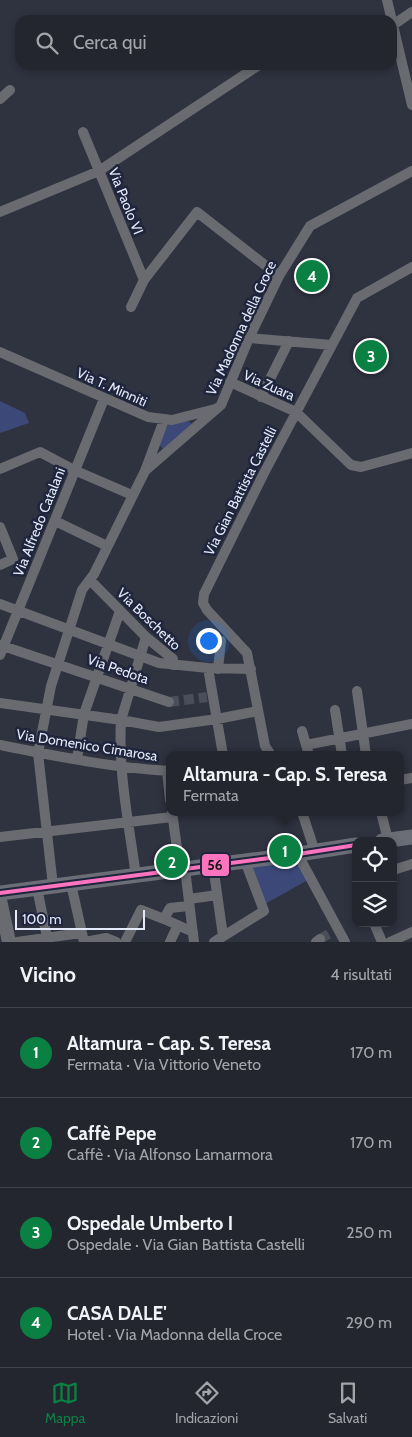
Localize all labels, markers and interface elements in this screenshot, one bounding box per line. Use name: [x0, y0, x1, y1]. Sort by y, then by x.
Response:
search box: [15, 15, 397, 70]
icon: search: [33, 29, 61, 57]
text: Cerca qui: [73, 31, 147, 54]
street label: Via Paolo VI: [104, 165, 148, 237]
pin: 4: [296, 257, 328, 295]
street label: Via Madonna della Croce: [202, 258, 280, 398]
pin: 3: [355, 337, 387, 375]
street label: Via T. Minniti: [74, 363, 150, 411]
street label: Via Zuara: [241, 366, 298, 404]
street label: Via Gian Battista Castelli: [200, 424, 280, 558]
street label: Via Alfredo Catalani: [9, 465, 69, 579]
street label: Via Boschetto: [113, 584, 185, 654]
your location: [196, 628, 222, 654]
street label: Via Pedota: [85, 650, 151, 688]
street label: Via Domenico Cimarosa: [15, 725, 159, 765]
popup: [166, 751, 404, 816]
text: Altamura - Cap. S. Teresa: [183, 763, 387, 786]
text: Fermata: [183, 786, 239, 805]
pin: 1: [269, 832, 301, 870]
map controls: [352, 837, 397, 927]
button: locate: [352, 837, 397, 882]
pin: 2: [156, 843, 188, 881]
line badge: 56: [201, 853, 230, 877]
text: 56: [207, 856, 223, 874]
button: layers: [352, 882, 397, 927]
scale bar: [15, 907, 145, 930]
text: 100 m: [22, 910, 62, 928]
text: Vicino: [20, 962, 76, 987]
text: 4 risultati: [330, 965, 392, 984]
text: Altamura - Cap. S. Teresa: [67, 1032, 271, 1055]
text: 1: [33, 1043, 39, 1062]
text: 170 m: [350, 1043, 392, 1062]
text: Fermata · Via Vittorio Veneto: [67, 1055, 261, 1074]
text: Caffè Pepe: [67, 1122, 156, 1145]
text: 2: [32, 1133, 40, 1152]
text: 170 m: [350, 1133, 392, 1152]
text: Caffè · Via Alfonso Lamarmora: [67, 1145, 273, 1164]
text: Ospedale Umberto I: [67, 1212, 233, 1235]
text: 3: [32, 1223, 40, 1242]
text: 250 m: [346, 1223, 392, 1242]
text: Ospedale · Via Gian Battista Castelli: [67, 1235, 305, 1254]
text: CASA DALE': [67, 1302, 167, 1325]
text: 4: [31, 1313, 41, 1332]
text: 290 m: [346, 1313, 392, 1332]
text: Hotel · Via Madonna della Croce: [67, 1325, 282, 1344]
tab: Mappa: [45, 1379, 85, 1427]
tab: Indicazioni: [175, 1379, 238, 1427]
tab: Salvati: [328, 1379, 367, 1427]

